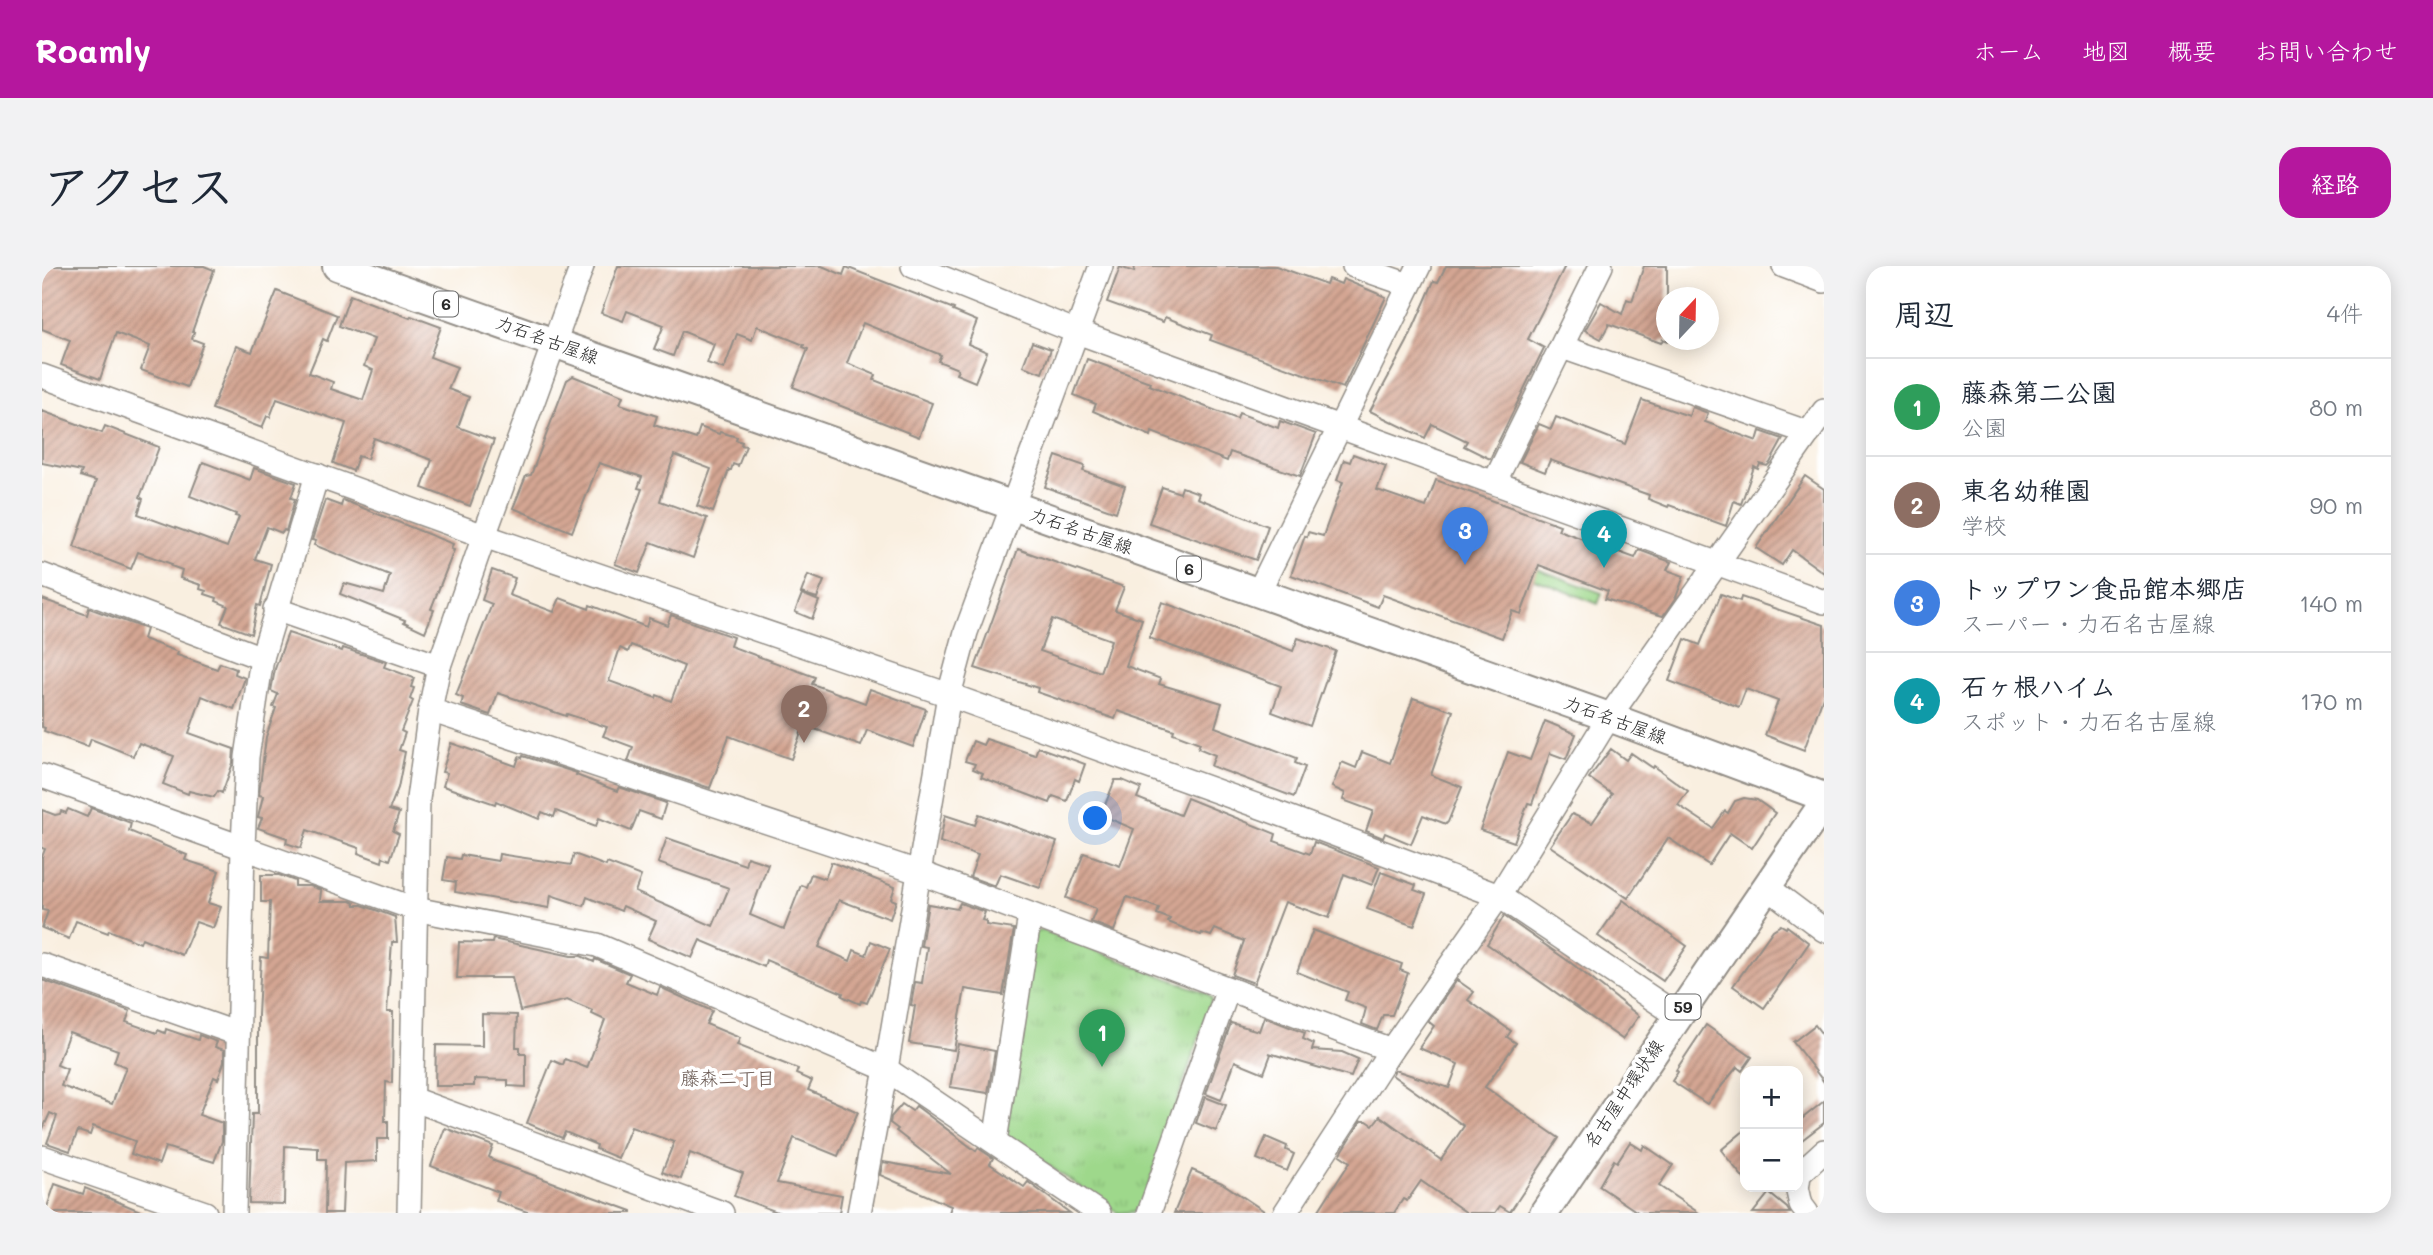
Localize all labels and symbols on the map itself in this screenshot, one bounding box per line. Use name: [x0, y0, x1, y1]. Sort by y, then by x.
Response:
north arrow: [1656, 287, 1719, 350]
road number: 6: [434, 292, 458, 316]
street label: 力石名古屋線: [492, 309, 602, 369]
street label: 力石名古屋線: [1026, 501, 1136, 559]
pin: 3: [1442, 507, 1488, 565]
pin: 4: [1581, 510, 1627, 568]
road number: 6: [1177, 556, 1201, 582]
pin: 2: [781, 685, 827, 743]
street label: 力石名古屋線: [1560, 689, 1670, 749]
your location: [1078, 801, 1112, 835]
road number: 59: [1666, 994, 1700, 1020]
pin: 1: [1079, 1009, 1125, 1067]
street label: 名古屋中環状線: [1578, 1035, 1668, 1152]
district label: 藤森二丁目: [680, 1065, 776, 1090]

